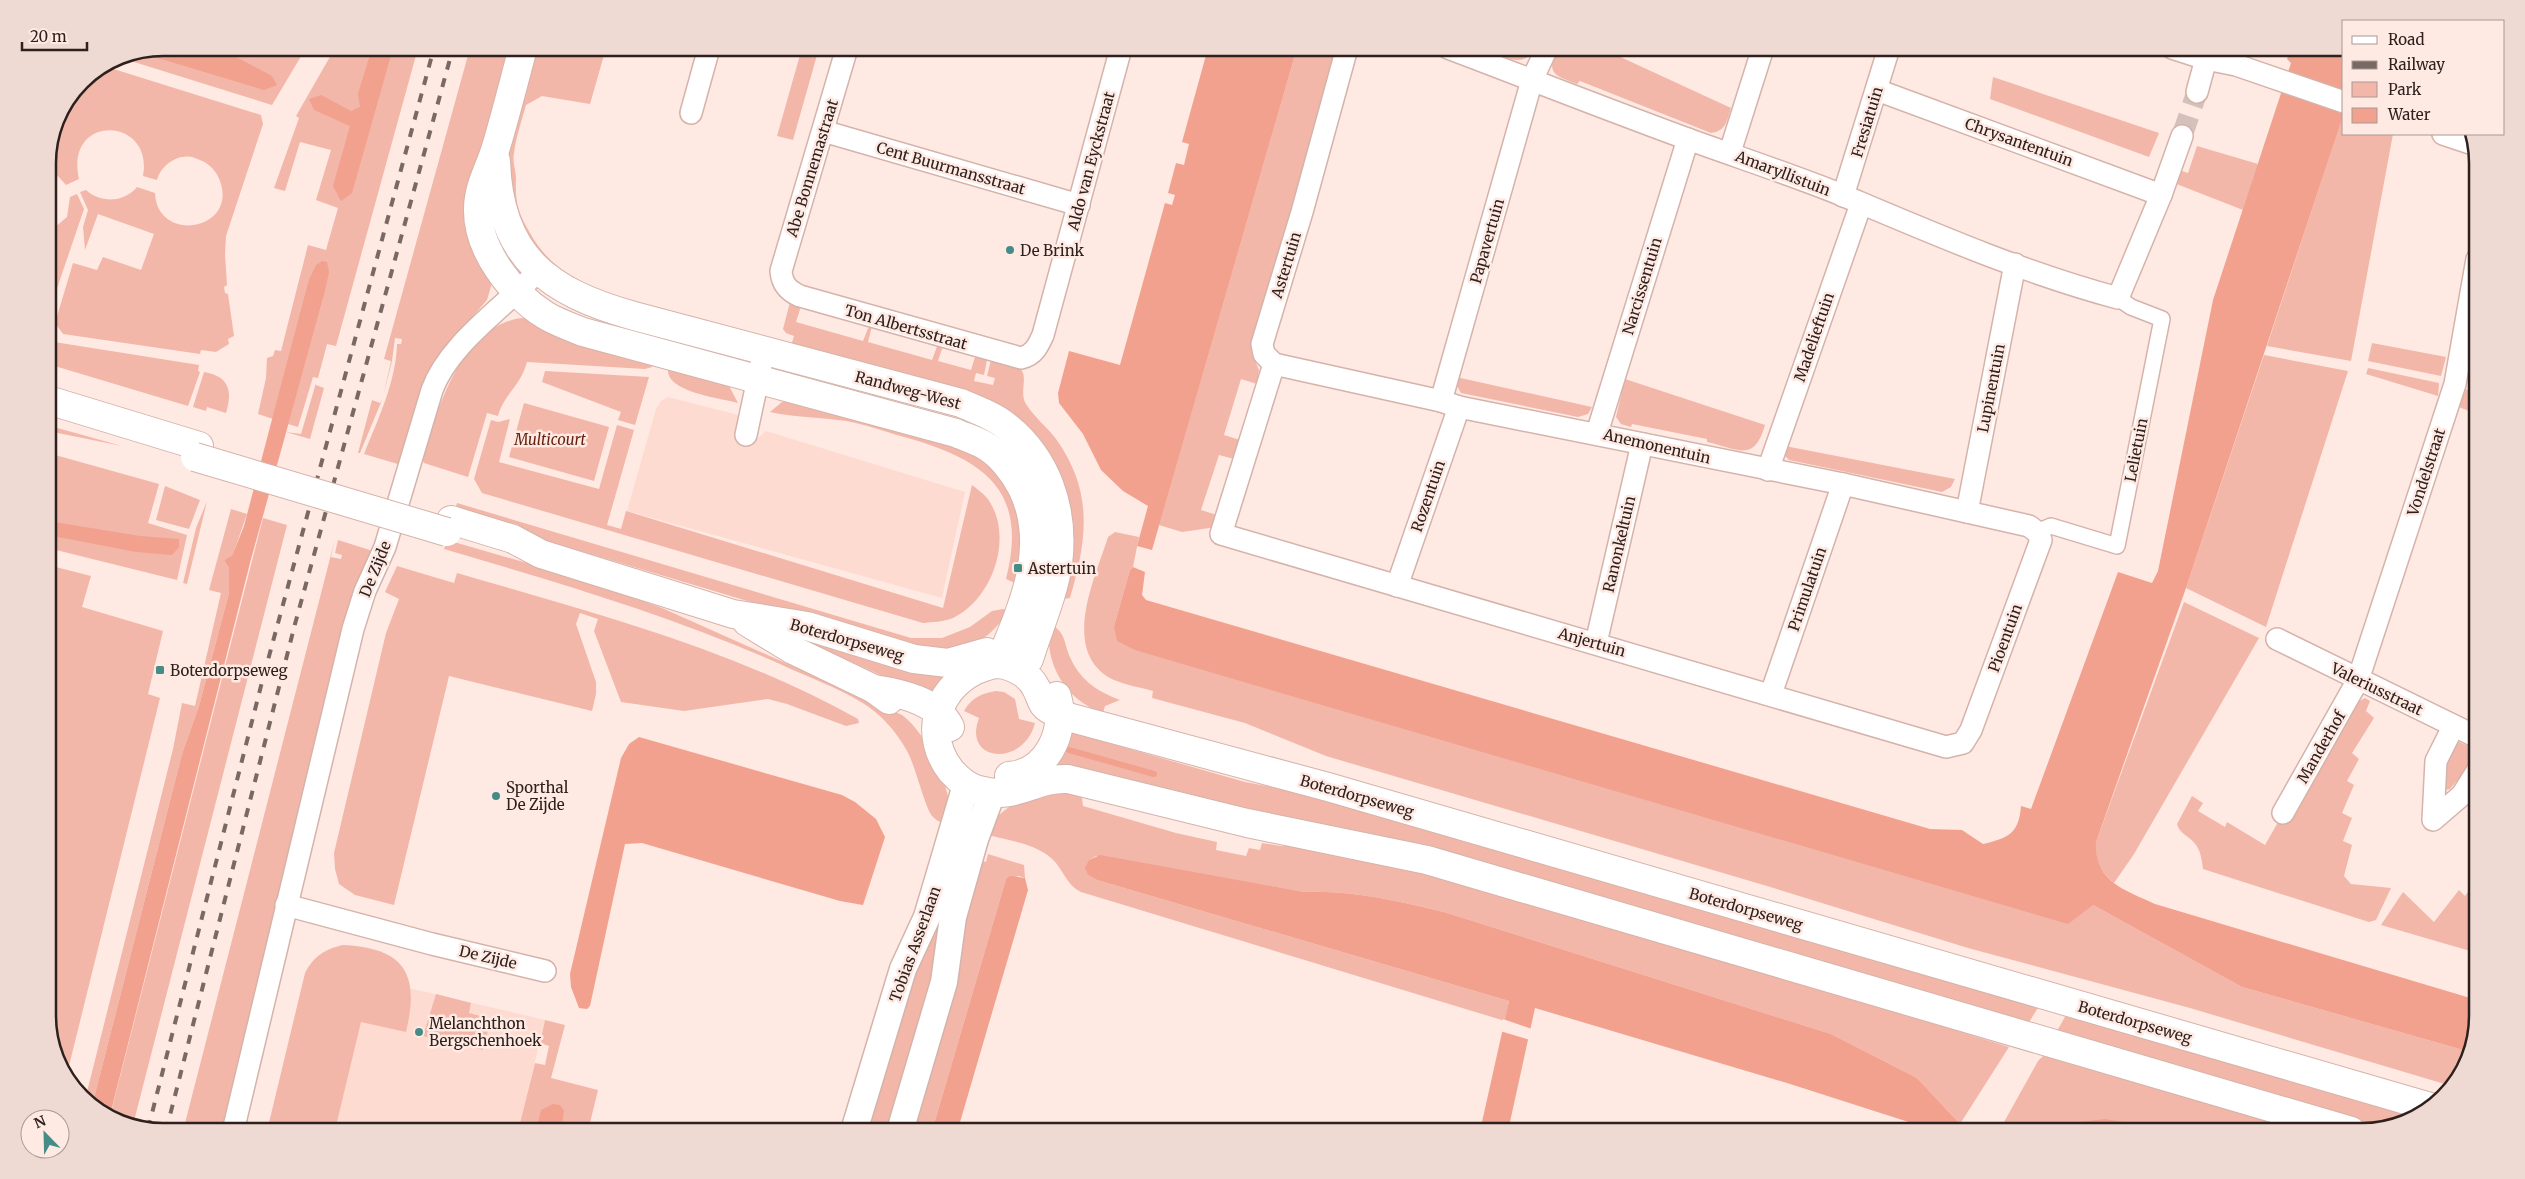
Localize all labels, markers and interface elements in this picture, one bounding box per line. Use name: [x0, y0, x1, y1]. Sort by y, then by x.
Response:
scale bar: [22, 20, 88, 52]
legend: [2342, 20, 2505, 135]
text: 20 m: [30, 27, 67, 46]
text: Road: [2388, 30, 2424, 49]
text: Railway: [2388, 55, 2445, 74]
text: Park: [2388, 80, 2422, 99]
street label: Fresiatuin: [1847, 84, 1887, 160]
street label: Aldo van Eyckstraat: [1063, 89, 1119, 234]
street label: Abe Bonnemastraat: [782, 97, 842, 240]
text: Water: [2387, 105, 2431, 124]
street label: Chrysantentuin: [1962, 114, 2076, 170]
street label: Cent Buurmansstraat: [874, 138, 1028, 198]
street label: Amaryllistuin: [1732, 146, 1833, 200]
street label: Papavertuin: [1466, 196, 1508, 286]
street label: Astertuin: [1267, 230, 1305, 301]
street label: Narcissentuin: [1618, 235, 1666, 337]
place label: De Brink: [1020, 241, 1085, 260]
marker: De Brink: [1004, 244, 1016, 256]
street label: Madelieftuin: [1790, 290, 1838, 384]
street label: Ton Albertsstraat: [843, 300, 970, 354]
street label: Lupinentuin: [1973, 342, 2009, 434]
street label: Randweg-West: [853, 367, 963, 413]
street label: Lelietuin: [2121, 416, 2151, 484]
street label: Anemonentuin: [1601, 424, 1712, 468]
street label: Vondelstraat: [2403, 426, 2449, 519]
park label: Multicourt: [513, 430, 587, 449]
street label: Rozentuin: [1407, 458, 1449, 534]
street label: Ranonkeltuin: [1599, 494, 1639, 594]
street label: De Zijde: [355, 538, 395, 600]
street label: Primulatuin: [1784, 544, 1830, 634]
place label: Astertuin: [1027, 559, 1096, 578]
marker: Astertuin: [1012, 562, 1024, 574]
street label: Pioentuin: [1984, 601, 2026, 675]
street label: Boterdorpseweg: [788, 615, 906, 665]
street label: Anjertuin: [1555, 623, 1628, 661]
street label: Valeriusstraat: [2327, 658, 2426, 719]
place label: Boterdorpseweg: [170, 661, 288, 680]
marker: Boterdorpseweg: [154, 664, 166, 676]
street label: Manderhof: [2293, 706, 2350, 787]
street label: Boterdorpseweg: [1298, 771, 1416, 821]
place label: Sporthal De Zijde: [506, 778, 569, 814]
marker: Sporthal De Zijde: [490, 790, 502, 802]
street label: Tobias Asserlaan: [885, 883, 945, 1004]
street label: Boterdorpseweg: [1687, 884, 1805, 934]
street label: De Zijde: [457, 941, 519, 973]
street label: Boterdorpseweg: [2076, 997, 2194, 1047]
place label: Melanchthon Bergschenhoek: [429, 1014, 542, 1050]
marker: Melanchthon Bergschenhoek: [413, 1026, 425, 1038]
north arrow: [20, 1109, 70, 1159]
text: N: [31, 1112, 49, 1132]

